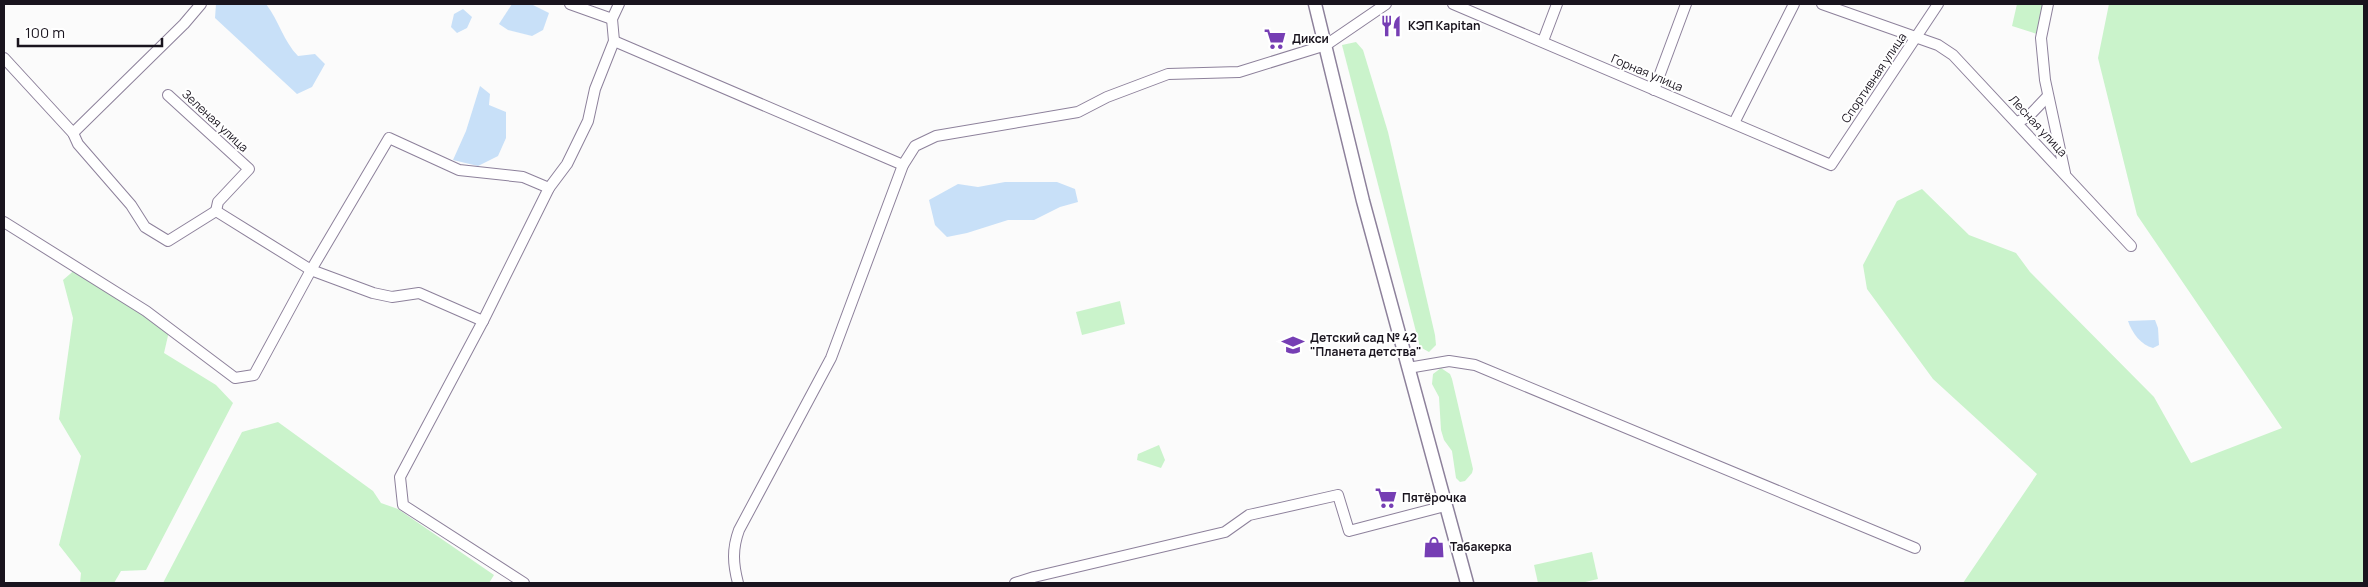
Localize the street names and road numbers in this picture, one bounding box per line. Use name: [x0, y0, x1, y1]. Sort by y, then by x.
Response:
street label: Спортивная улица: [1837, 29, 1910, 126]
street label: Горная улица: [1609, 50, 1686, 95]
street label: Зеленая улица: [179, 86, 252, 156]
street label: Лесная улица: [2005, 91, 2071, 160]

